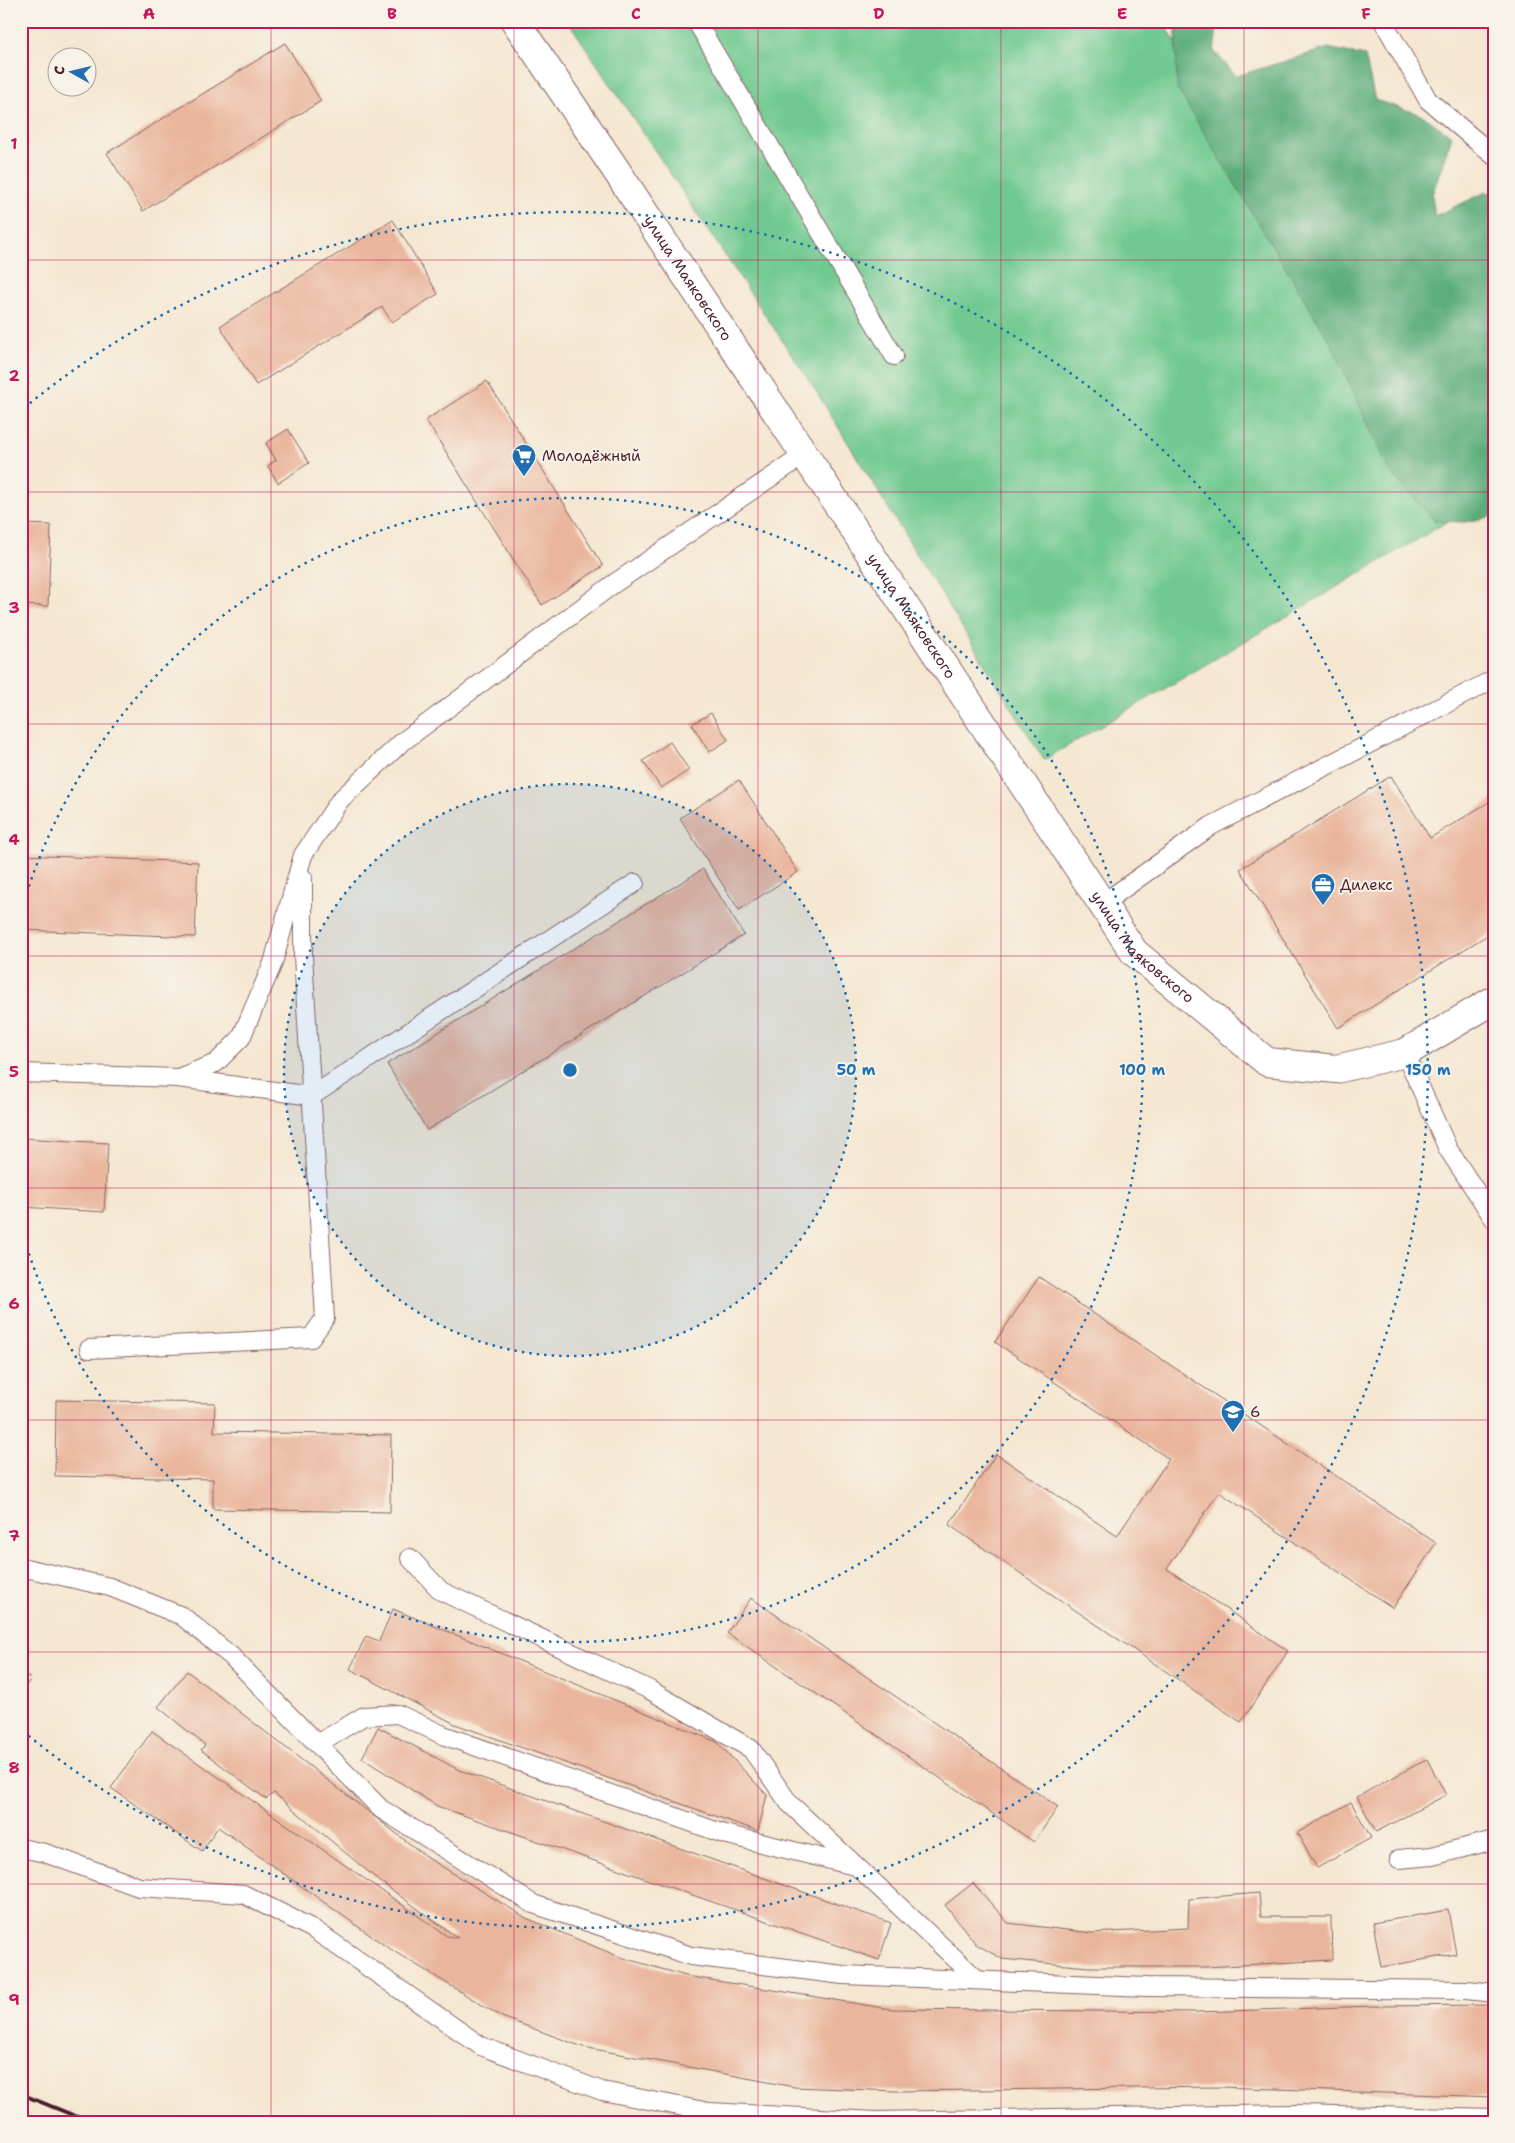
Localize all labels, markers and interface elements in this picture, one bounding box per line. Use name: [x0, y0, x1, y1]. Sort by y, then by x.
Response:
text: A: [143, 3, 155, 24]
text: B: [387, 3, 397, 24]
text: C: [631, 3, 641, 24]
text: D: [873, 3, 885, 24]
text: E: [1117, 3, 1127, 24]
text: F: [1361, 3, 1371, 24]
north arrow: [48, 48, 98, 98]
text: С: [50, 65, 69, 76]
text: 1: [10, 133, 18, 154]
street label: улица Маяковского: [639, 212, 737, 345]
text: 2: [8, 365, 20, 386]
supermarket icon: Молодёжный: [511, 443, 537, 477]
place label: Молодёжный: [542, 446, 641, 466]
street label: улица Маяковского: [863, 549, 960, 683]
text: 3: [8, 597, 20, 618]
text: 4: [8, 829, 20, 850]
office icon: Дилекс: [1310, 872, 1336, 906]
place label: Дилекс: [1340, 875, 1393, 895]
street label: улица Маяковского: [1086, 887, 1198, 1008]
text: 50 m: [837, 1060, 876, 1080]
text: 100 m: [1119, 1060, 1165, 1080]
text: 150 m: [1405, 1060, 1451, 1080]
text: 5: [9, 1061, 19, 1082]
centre of rings: [561, 1061, 579, 1079]
text: 6: [8, 1293, 20, 1314]
school or university icon: 6: [1220, 1399, 1246, 1433]
place label: 6: [1250, 1402, 1261, 1422]
text: 7: [8, 1525, 20, 1546]
text: 8: [8, 1757, 20, 1778]
text: 9: [8, 1989, 20, 2010]

